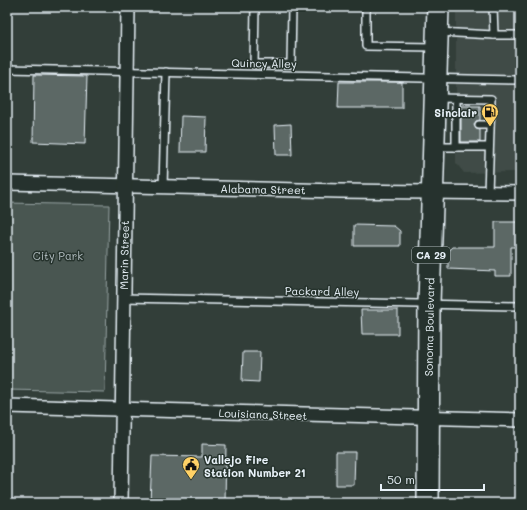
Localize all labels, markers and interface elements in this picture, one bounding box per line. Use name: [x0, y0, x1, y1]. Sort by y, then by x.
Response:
street label: Quincy Alley: [231, 55, 297, 71]
fuel station icon: Sinclair: [480, 102, 500, 127]
place label: Sinclair: [434, 105, 477, 120]
street label: Alabama Street: [220, 181, 306, 197]
street label: Marin Street: [116, 220, 132, 290]
road number: CA 29: [412, 247, 450, 263]
park label: City Park: [33, 248, 83, 263]
street label: Sonoma Boulevard: [421, 278, 437, 376]
street label: Packard Alley: [285, 283, 360, 299]
street label: Louisiana Street: [218, 405, 308, 423]
place label: Vallejo Fire Station Number 21: [204, 452, 306, 480]
public building icon: Vallejo Fire Station Number 21: [181, 455, 201, 480]
scale bar: [381, 466, 484, 492]
text: 50 m: [387, 471, 415, 487]

